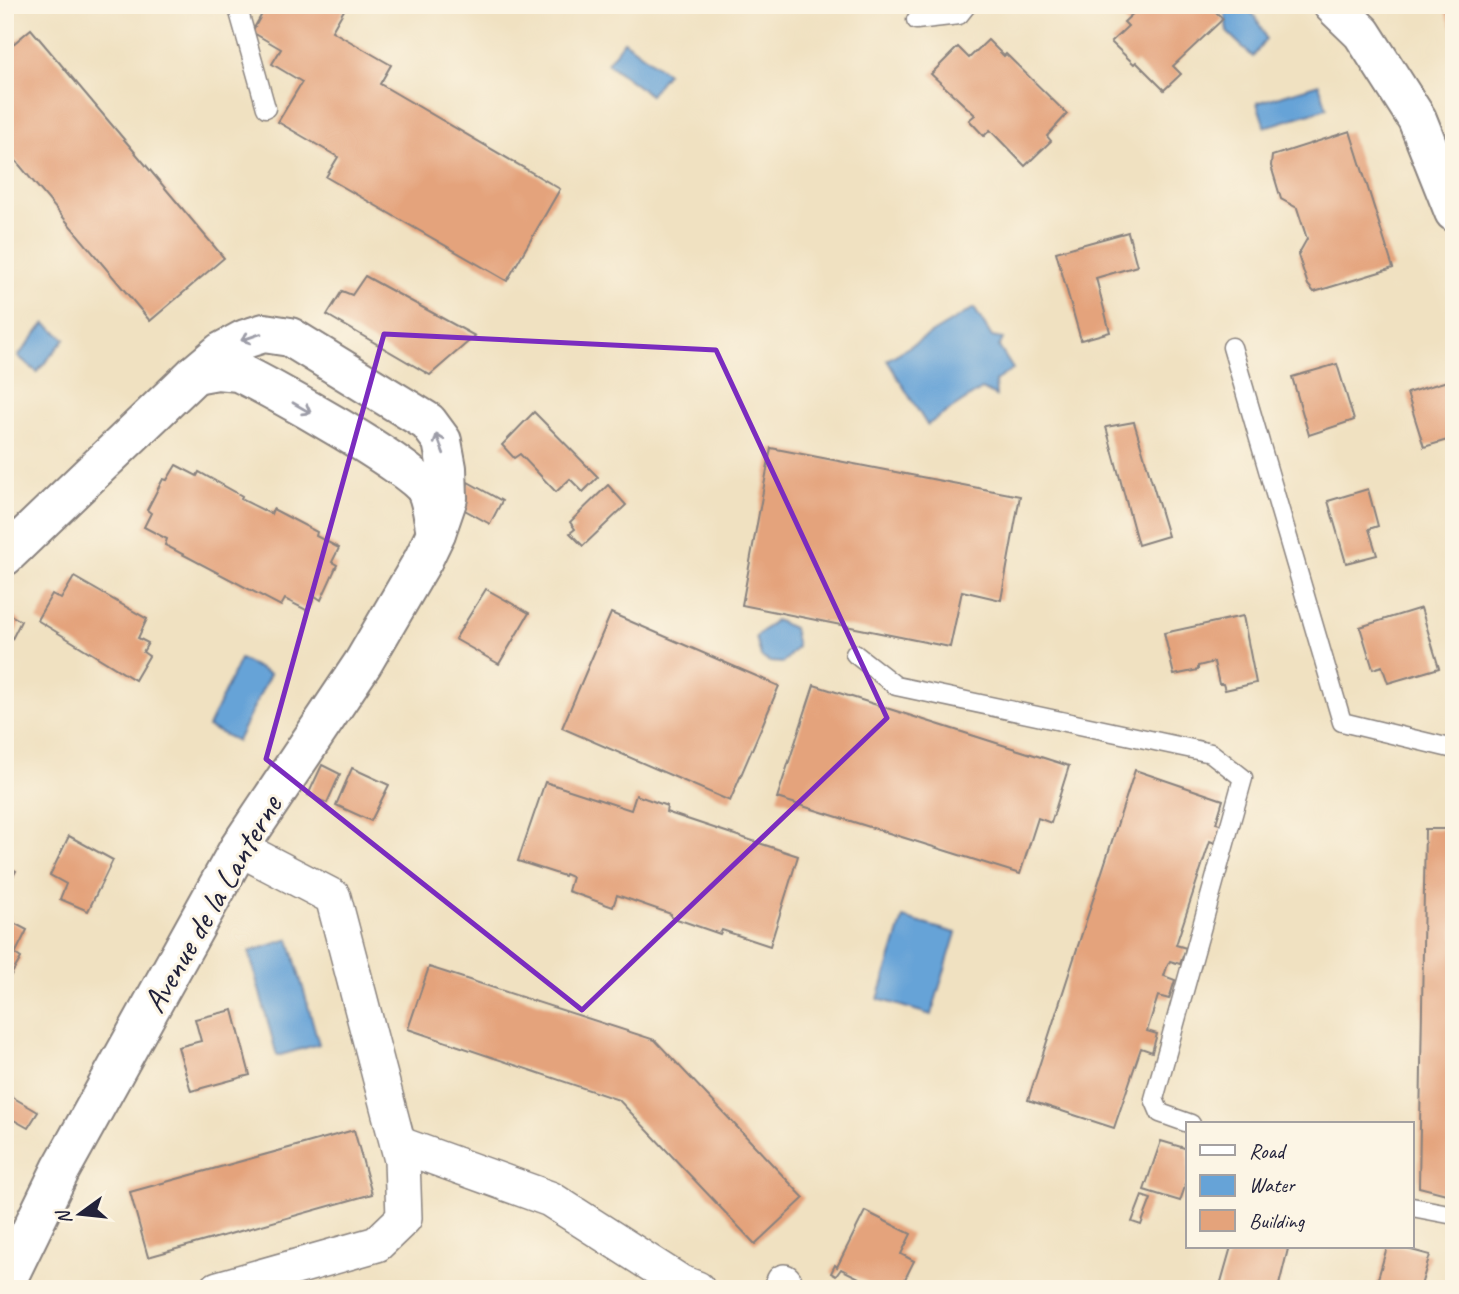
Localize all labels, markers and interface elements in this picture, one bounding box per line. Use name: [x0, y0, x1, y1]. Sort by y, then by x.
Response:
one-way arrow: [241, 332, 263, 344]
one-way arrow: [292, 401, 312, 415]
one-way arrow: [433, 434, 445, 455]
street label: Avenue de la Lanterne: [133, 786, 292, 1020]
legend: [1186, 1122, 1414, 1248]
text: Road: [1249, 1138, 1288, 1164]
text: Water: [1249, 1172, 1296, 1198]
north arrow: [46, 1178, 116, 1248]
text: N: [51, 1206, 78, 1227]
text: Building: [1249, 1208, 1306, 1234]

